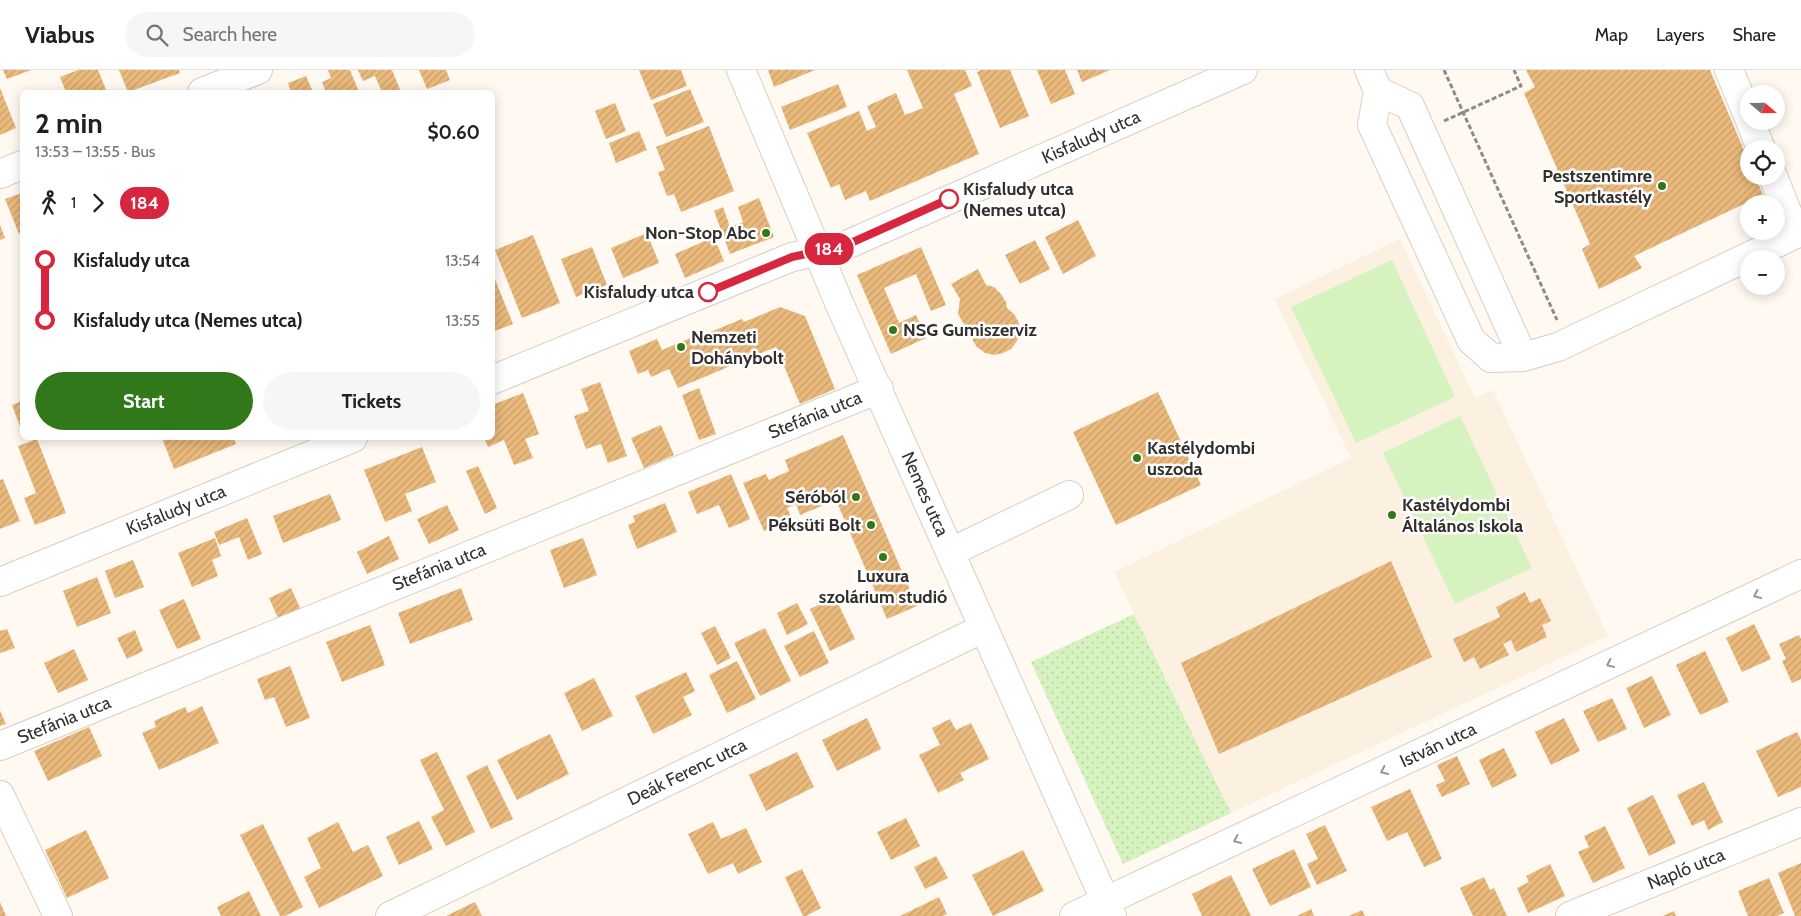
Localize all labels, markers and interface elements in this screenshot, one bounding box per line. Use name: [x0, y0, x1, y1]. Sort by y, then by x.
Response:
search box: [125, 12, 475, 57]
text: Viabus: [25, 20, 95, 49]
icon: search: [143, 21, 171, 49]
text: Search here: [183, 23, 277, 46]
text: Map: [1595, 24, 1628, 46]
text: Layers: [1656, 24, 1705, 46]
text: Share: [1733, 24, 1776, 46]
north arrow: [1740, 85, 1785, 130]
map controls: [1740, 85, 1785, 295]
street label: Kisfaludy utca: [1038, 105, 1144, 168]
text: 2 min: [35, 106, 103, 140]
text: $0.60: [427, 121, 480, 144]
button: locate: [1740, 140, 1785, 185]
text: 13:53 – 13:55 · Bus: [35, 142, 155, 161]
place label: Pestszentimre Sportkastély: [1542, 165, 1652, 208]
place label: Kisfaludy utca (Nemes utca): [963, 178, 1074, 221]
marker: Pestszentimre Sportkastély: [1656, 180, 1668, 192]
icon: walk: [35, 189, 63, 217]
icon: forward: [84, 189, 112, 217]
marker: Kisfaludy utca (Nemes utca): [939, 189, 959, 209]
text: 184: [130, 192, 159, 214]
text: 1: [71, 193, 76, 212]
button: +: [1740, 195, 1785, 240]
place label: Non-Stop Abc: [645, 222, 756, 244]
marker: Non-Stop Abc: [760, 227, 772, 239]
line badge: 184: [800, 233, 858, 265]
text: 184: [815, 238, 843, 260]
text: Kisfaludy utca: [73, 249, 190, 272]
button: −: [1740, 250, 1785, 295]
text: 13:54: [445, 251, 480, 270]
place label: Kisfaludy utca: [583, 281, 694, 303]
marker: Kisfaludy utca: [698, 282, 718, 302]
text: Kisfaludy utca (Nemes utca): [73, 309, 303, 332]
text: 13:55: [445, 311, 480, 330]
place label: NSG Gumiszerviz: [903, 319, 1037, 341]
marker: NSG Gumiszerviz: [887, 324, 899, 336]
place label: Nemzeti Dohánybolt: [691, 326, 784, 369]
marker: Nemzeti Dohánybolt: [675, 341, 687, 353]
button: Start: [35, 372, 253, 430]
button: Tickets: [263, 372, 480, 430]
street label: Stefánia utca: [765, 386, 865, 444]
place label: Kastélydombi uszoda: [1147, 437, 1255, 480]
street label: Nemes utca: [897, 448, 954, 540]
marker: Kastélydombi uszoda: [1131, 452, 1143, 464]
street label: Kisfaludy utca: [123, 480, 229, 540]
place label: Séróból: [785, 486, 846, 508]
marker: Séróból: [850, 491, 862, 503]
place label: Kastélydombi Általános Iskola: [1402, 494, 1523, 537]
marker: Kastélydombi Általános Iskola: [1386, 509, 1398, 521]
place label: Péksüti Bolt: [768, 514, 861, 536]
marker: Péksüti Bolt: [865, 519, 877, 531]
street label: Stefánia utca: [389, 538, 489, 596]
marker: Luxura szolárium studió: [877, 551, 889, 563]
place label: Luxura szolárium studió: [819, 565, 947, 608]
one-way arrow: [1753, 589, 1762, 599]
one-way arrow: [1606, 658, 1615, 669]
street label: Stefánia utca: [14, 691, 114, 749]
street label: István utca: [1396, 718, 1480, 772]
street label: Deák Ferenc utca: [624, 733, 751, 810]
one-way arrow: [1380, 765, 1389, 775]
one-way arrow: [1233, 834, 1242, 844]
street label: Napló utca: [1644, 843, 1728, 894]

